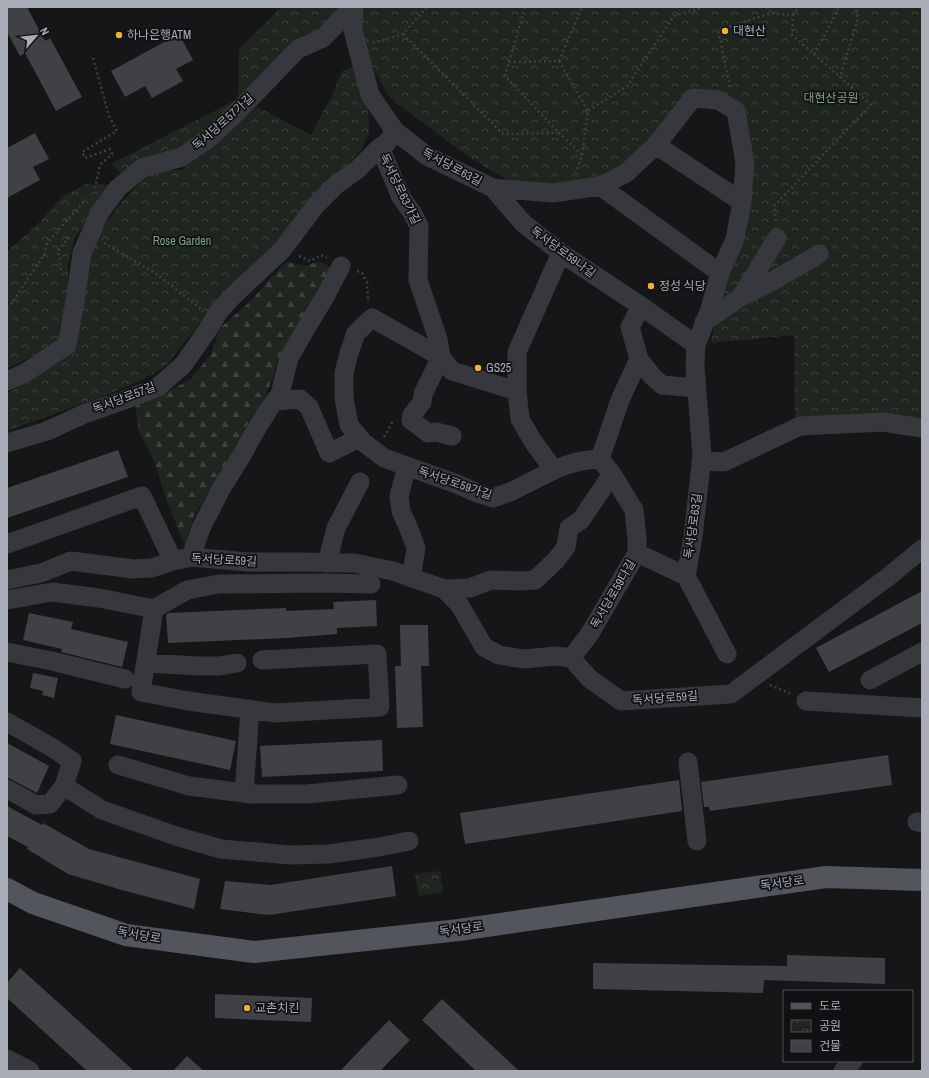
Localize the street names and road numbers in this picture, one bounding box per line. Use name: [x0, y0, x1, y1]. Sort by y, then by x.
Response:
street label: 독서당로57가길: [189, 90, 257, 154]
street label: 독서당로63길: [419, 144, 485, 190]
street label: 독서당로63가길: [376, 151, 424, 227]
street label: 독서당로59나길: [527, 223, 599, 281]
street label: 독서당로57길: [90, 379, 158, 417]
street label: 독서당로59가길: [416, 463, 494, 503]
street label: 독서당로63길: [680, 492, 706, 560]
street label: 독서당로59길: [191, 550, 257, 570]
street label: 독서당로59다길: [587, 557, 639, 631]
street label: 독서당로59길: [631, 688, 699, 708]
street label: 독서당로: [759, 872, 805, 894]
street label: 독서당로: [438, 918, 484, 940]
street label: 독서당로: [116, 923, 162, 947]

